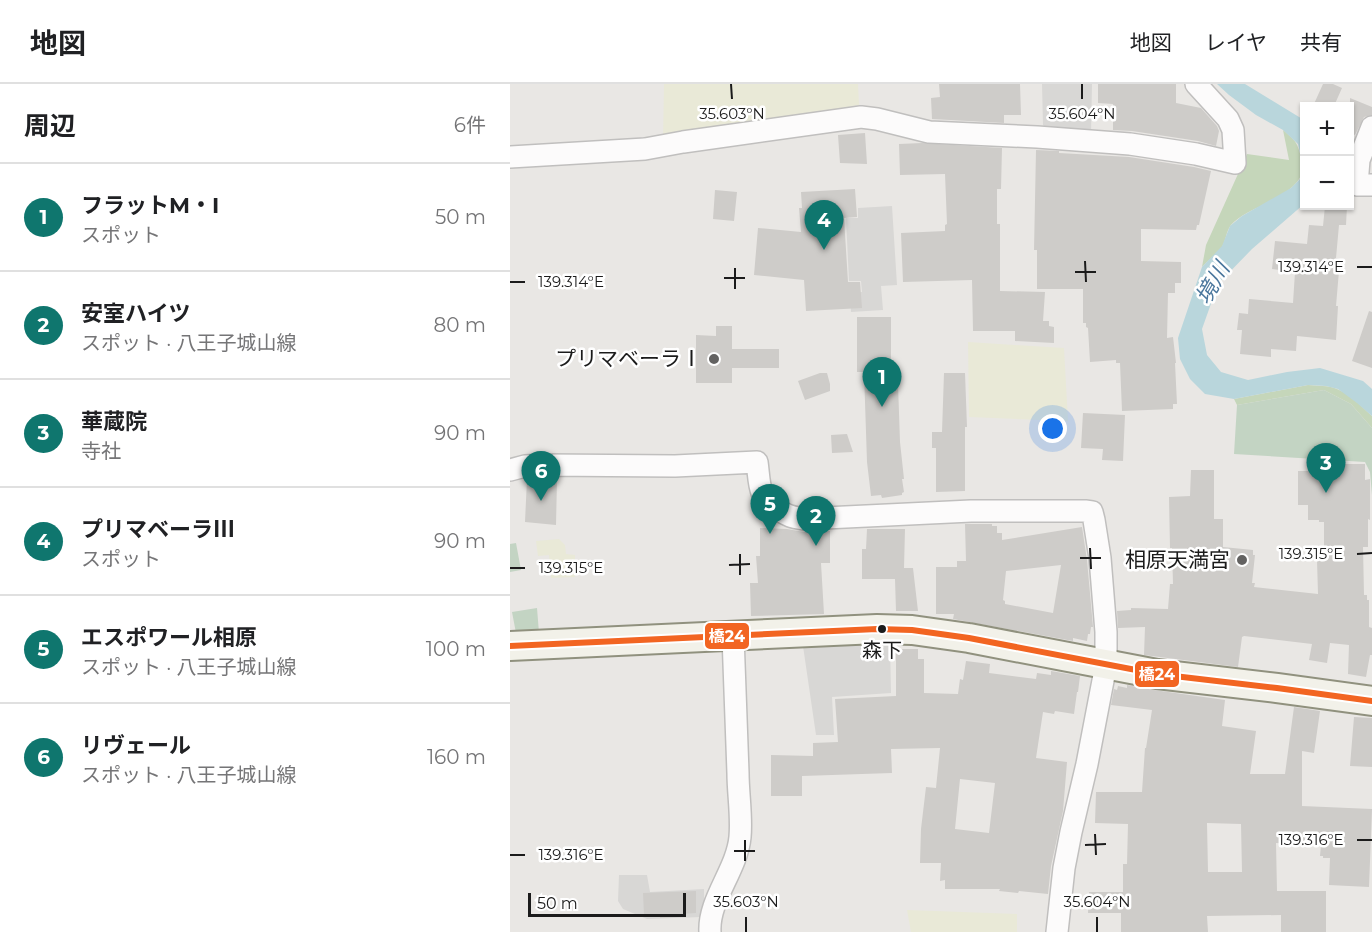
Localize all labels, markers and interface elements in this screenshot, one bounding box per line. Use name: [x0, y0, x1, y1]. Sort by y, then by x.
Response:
text: 地図: [30, 26, 86, 60]
text: 地図: [1130, 30, 1172, 55]
text: レイヤ: [1205, 30, 1267, 55]
text: 共有: [1300, 30, 1342, 55]
map controls: [1300, 102, 1354, 210]
button: +: [1300, 102, 1354, 156]
text: 35.603°N: [699, 104, 765, 123]
text: 35.604°N: [1049, 104, 1115, 123]
text: 周辺: [24, 110, 76, 142]
text: 6件: [454, 113, 486, 137]
button: −: [1300, 156, 1354, 210]
text: フラットM・I: [81, 192, 219, 219]
pin: 4: [804, 200, 844, 250]
text: 1: [40, 205, 47, 229]
text: 50 m: [435, 205, 486, 229]
text: スポット: [81, 223, 161, 247]
water label: 境川: [1190, 256, 1236, 309]
text: 139.314°E: [1278, 257, 1344, 276]
text: 139.314°E: [538, 272, 604, 291]
text: 安室ハイツ: [81, 300, 191, 327]
text: 2: [38, 313, 49, 337]
text: 80 m: [434, 313, 486, 337]
text: スポット · 八王子城山線: [81, 331, 297, 355]
place label: プリマベーラⅠ: [555, 346, 702, 371]
marker: プリマベーラⅠ: [707, 352, 721, 366]
pin: 1: [862, 358, 902, 407]
text: 華蔵院: [81, 408, 147, 435]
your location: [1038, 414, 1067, 443]
text: 3: [38, 421, 49, 445]
text: 90 m: [434, 421, 486, 445]
text: 寺社: [81, 439, 121, 463]
pin: 3: [1306, 444, 1346, 493]
pin: 6: [522, 452, 561, 501]
pin: 5: [750, 484, 790, 534]
pin: 2: [796, 496, 836, 546]
text: プリマベーラⅢ: [81, 516, 235, 543]
text: 4: [37, 529, 50, 553]
text: 90 m: [434, 529, 486, 553]
text: 139.315°E: [1279, 544, 1343, 563]
text: スポット: [81, 547, 161, 571]
place label: 相原天満宮: [1125, 547, 1230, 572]
marker: 相原天満宮: [1235, 553, 1249, 567]
text: 139.315°E: [539, 558, 603, 577]
line badge: 橋24: [704, 622, 750, 650]
marker: 森下: [876, 623, 888, 635]
text: エスポワール相原: [81, 624, 257, 651]
text: 橋24: [709, 627, 745, 646]
text: 5: [38, 637, 49, 661]
text: 100 m: [426, 637, 486, 661]
place label: 森下: [862, 638, 902, 662]
text: スポット · 八王子城山線: [81, 655, 297, 679]
line badge: 橋24: [1134, 660, 1180, 688]
text: 橋24: [1139, 665, 1175, 684]
text: リヴェール: [81, 732, 191, 759]
text: 6: [37, 745, 50, 769]
text: 160 m: [427, 745, 486, 769]
text: スポット · 八王子城山線: [81, 763, 297, 787]
text: 139.316°E: [1278, 830, 1344, 849]
text: 139.316°E: [538, 845, 604, 864]
scale bar: [528, 890, 686, 918]
text: 35.603°N: [713, 892, 779, 911]
text: 35.604°N: [1064, 892, 1130, 911]
text: 50 m: [537, 894, 578, 913]

